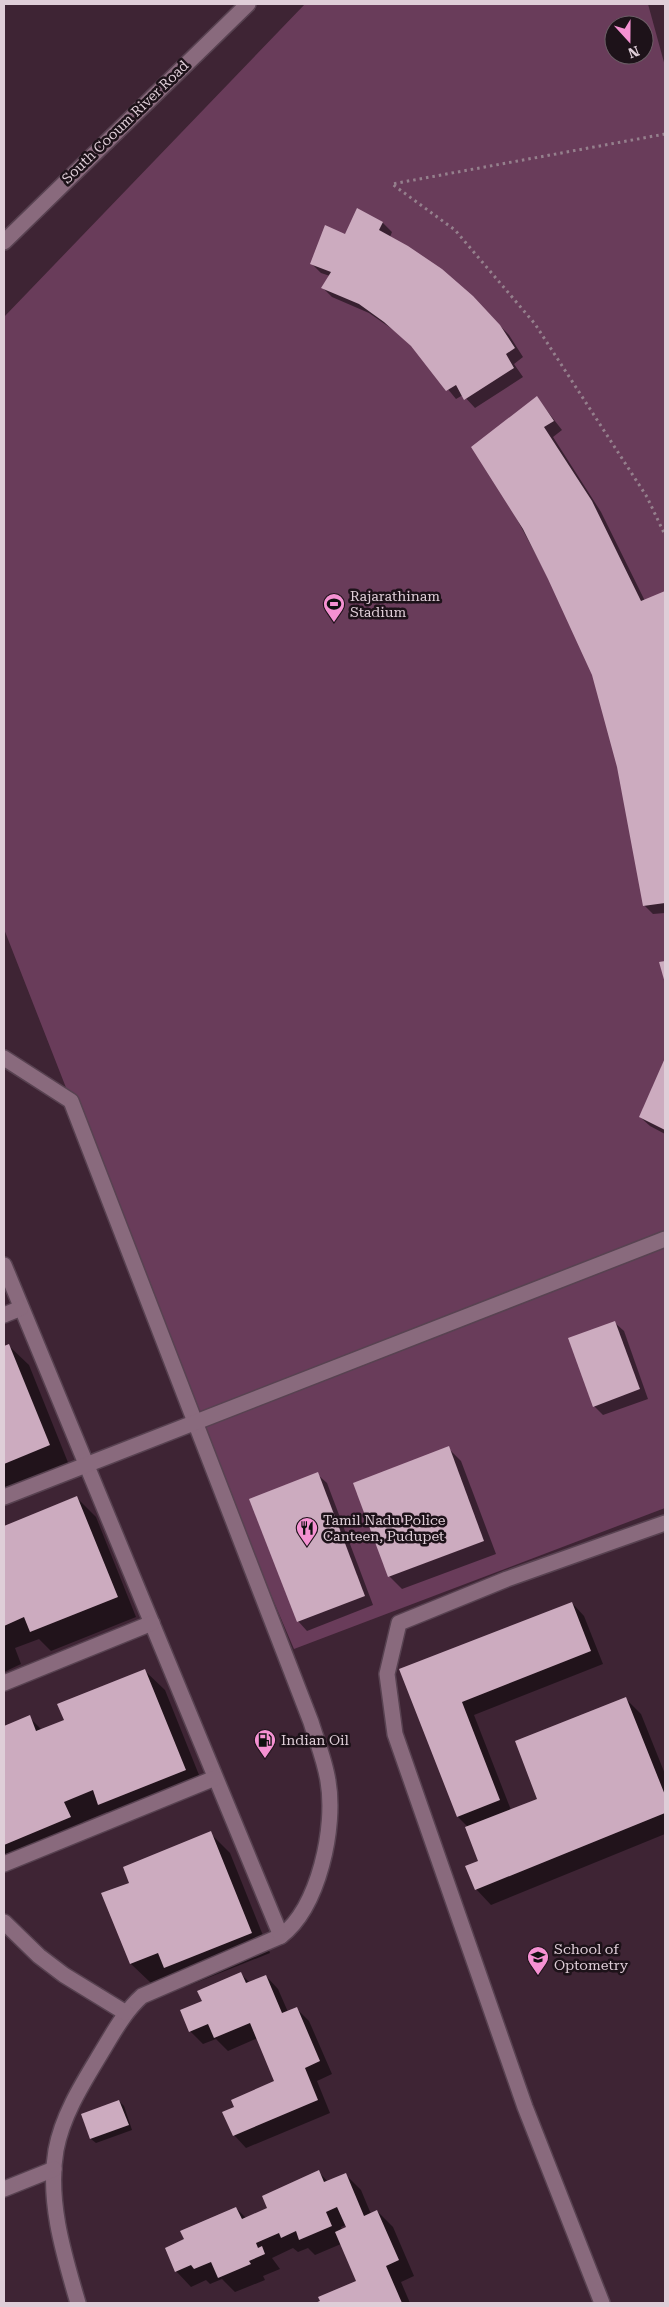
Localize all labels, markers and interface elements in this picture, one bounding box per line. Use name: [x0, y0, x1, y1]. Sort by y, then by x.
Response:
north arrow: [604, 15, 654, 65]
text: N: [626, 43, 642, 62]
street label: South Cooum River Road: [58, 57, 192, 187]
place label: Rajarathinam Stadium: [350, 588, 440, 620]
sports icon: Rajarathinam Stadium: [322, 592, 346, 623]
place label: Tamil Nadu Police Canteen, Pudupet: [323, 1512, 446, 1544]
restaurant icon: Tamil Nadu Police Canteen, Pudupet: [295, 1516, 319, 1547]
fuel station icon: Indian Oil: [253, 1728, 277, 1759]
place label: Indian Oil: [281, 1732, 349, 1748]
place label: School of Optometry: [554, 1941, 629, 1973]
school or university icon: School of Optometry: [526, 1945, 550, 1976]

